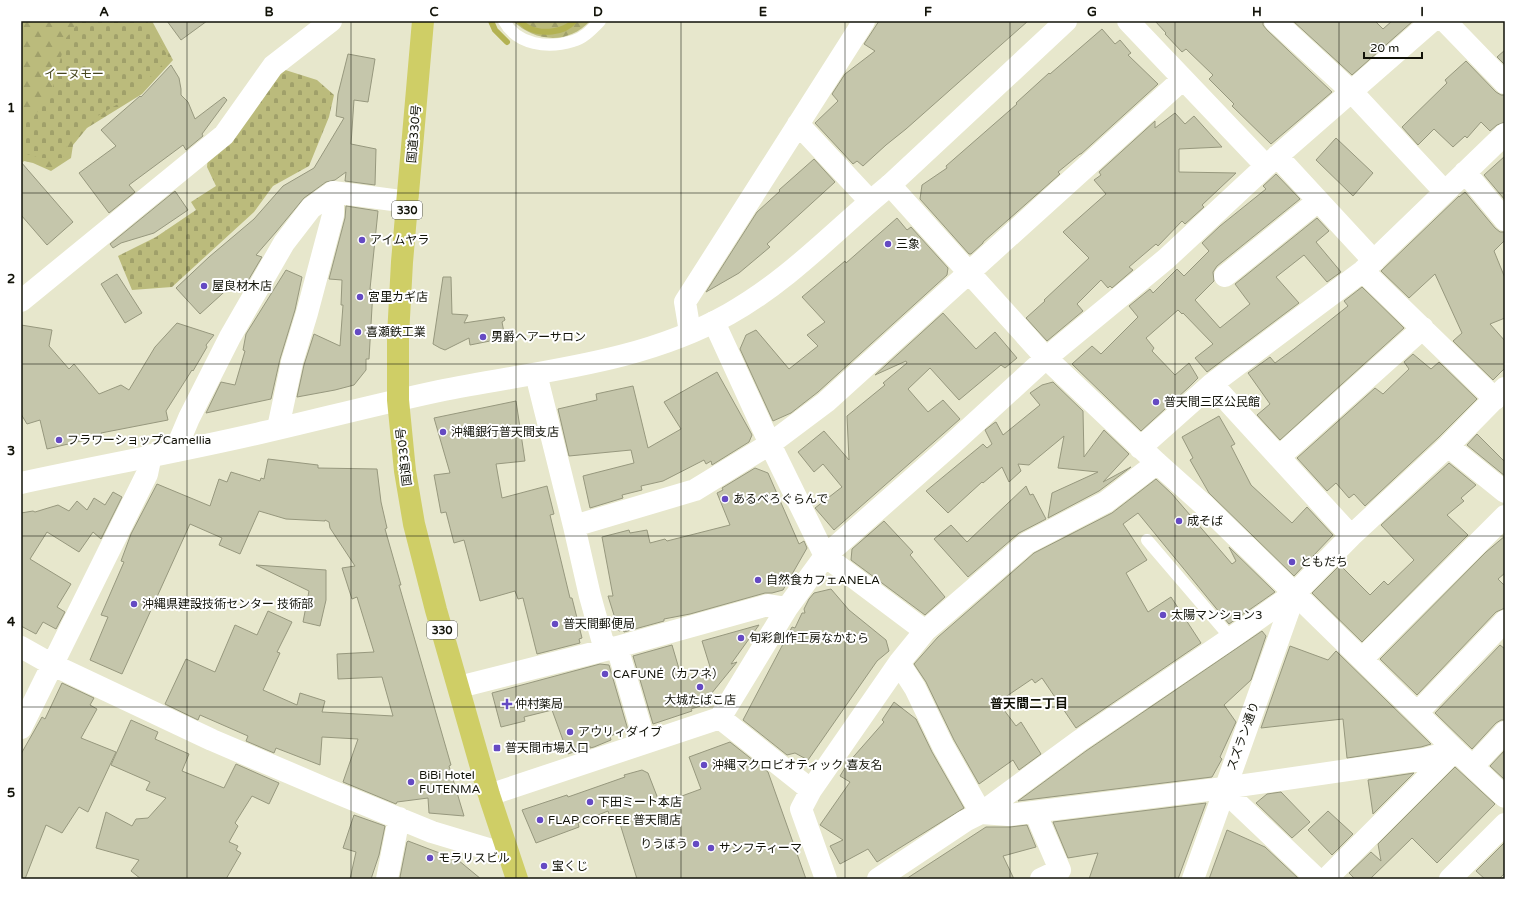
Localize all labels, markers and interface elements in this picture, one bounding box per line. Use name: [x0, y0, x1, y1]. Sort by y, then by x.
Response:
text: A: [99, 4, 109, 20]
text: B: [264, 4, 274, 20]
text: C: [429, 4, 439, 20]
text: D: [593, 4, 603, 20]
text: E: [759, 4, 767, 20]
text: F: [924, 4, 932, 20]
text: G: [1087, 4, 1097, 20]
text: H: [1252, 4, 1262, 20]
text: I: [1420, 4, 1424, 20]
scale bar: [1364, 34, 1422, 60]
text: 20 m: [1370, 41, 1399, 55]
park label: イーヌモー: [44, 67, 104, 81]
text: 1: [7, 100, 15, 116]
street label: 国道330号: [404, 104, 424, 164]
road number: 330: [392, 201, 422, 219]
place label: アイムヤラ: [370, 233, 429, 247]
marker: アイムヤラ: [357, 235, 367, 245]
place label: 三象: [896, 237, 920, 251]
marker: 三象: [883, 239, 893, 249]
text: 2: [7, 271, 15, 287]
place label: 屋良材木店: [212, 279, 272, 293]
marker: 屋良材木店: [199, 281, 209, 291]
place label: 宮里カギ店: [368, 290, 428, 304]
marker: 宮里カギ店: [355, 292, 365, 302]
place label: 喜瀬鉄工業: [366, 325, 426, 339]
marker: 喜瀬鉄工業: [353, 327, 363, 337]
place label: 男爵ヘアーサロン: [491, 330, 586, 344]
marker: 男爵ヘアーサロン: [478, 332, 488, 342]
place label: 普天間三区公民館: [1164, 395, 1260, 409]
marker: 普天間三区公民館: [1151, 397, 1161, 407]
place label: 沖縄銀行普天間支店: [451, 425, 559, 439]
street label: 国道330号: [393, 427, 415, 487]
marker: 沖縄銀行普天間支店: [438, 427, 448, 437]
place label: フラワーショップCamellia: [67, 433, 211, 447]
marker: フラワーショップCamellia: [54, 435, 64, 445]
text: 3: [7, 443, 15, 459]
place label: あるべろぐらんで: [733, 492, 828, 506]
marker: あるべろぐらんで: [720, 494, 730, 504]
place label: 成そば: [1187, 514, 1223, 528]
marker: 成そば: [1174, 516, 1184, 526]
place label: ともだち: [1300, 555, 1348, 569]
marker: ともだち: [1287, 557, 1297, 567]
place label: 自然食カフェANELA: [766, 573, 880, 587]
marker: 自然食カフェANELA: [753, 575, 763, 585]
place label: 沖縄県建設技術センター 技術部: [142, 597, 313, 611]
marker: 沖縄県建設技術センター 技術部: [129, 599, 139, 609]
place label: 太陽マンション3: [1171, 608, 1263, 622]
marker: 太陽マンション3: [1158, 610, 1168, 620]
text: 4: [7, 614, 16, 630]
place label: 普天間郵便局: [563, 617, 635, 631]
marker: 普天間郵便局: [550, 619, 560, 629]
road number: 330: [427, 621, 457, 639]
place label: 旬彩創作工房なかむら: [749, 631, 869, 645]
marker: 旬彩創作工房なかむら: [736, 633, 746, 643]
place label: CAFUNÉ（カフネ）: [613, 667, 724, 681]
marker: CAFUNÉ（カフネ）: [600, 669, 610, 679]
marker: 大城たばこ店: [695, 682, 705, 692]
place label: 大城たばこ店: [664, 693, 736, 707]
district label: 普天間二丁目: [990, 696, 1068, 712]
place label: 仲村薬局: [515, 697, 563, 711]
marker: 仲村薬局: [502, 699, 512, 709]
street label: スズラン通り: [1224, 700, 1262, 772]
place label: アウリィダイブ: [578, 725, 662, 739]
marker: アウリィダイブ: [565, 727, 575, 737]
place label: 普天間市場入口: [505, 741, 589, 755]
marker: 普天間市場入口: [492, 743, 502, 753]
place label: 沖縄マクロビオティック 喜友名: [712, 758, 882, 772]
marker: 沖縄マクロビオティック 喜友名: [699, 760, 709, 770]
place label: BiBi Hotel FUTENMA: [419, 768, 481, 796]
marker: BiBi Hotel FUTENMA: [406, 777, 416, 787]
text: 5: [7, 785, 15, 801]
place label: 下田ミート本店: [598, 795, 682, 809]
marker: 下田ミート本店: [585, 797, 595, 807]
place label: FLAP COFFEE 普天間店: [548, 813, 681, 827]
marker: FLAP COFFEE 普天間店: [535, 815, 545, 825]
place label: りうぼう: [640, 837, 688, 851]
marker: りうぼう: [691, 839, 701, 849]
place label: サンフティーマ: [719, 841, 802, 855]
marker: サンフティーマ: [706, 843, 716, 853]
place label: モラリスビル: [438, 851, 510, 865]
marker: モラリスビル: [425, 853, 435, 863]
place label: 宝くじ: [552, 859, 588, 873]
marker: 宝くじ: [539, 861, 549, 871]

